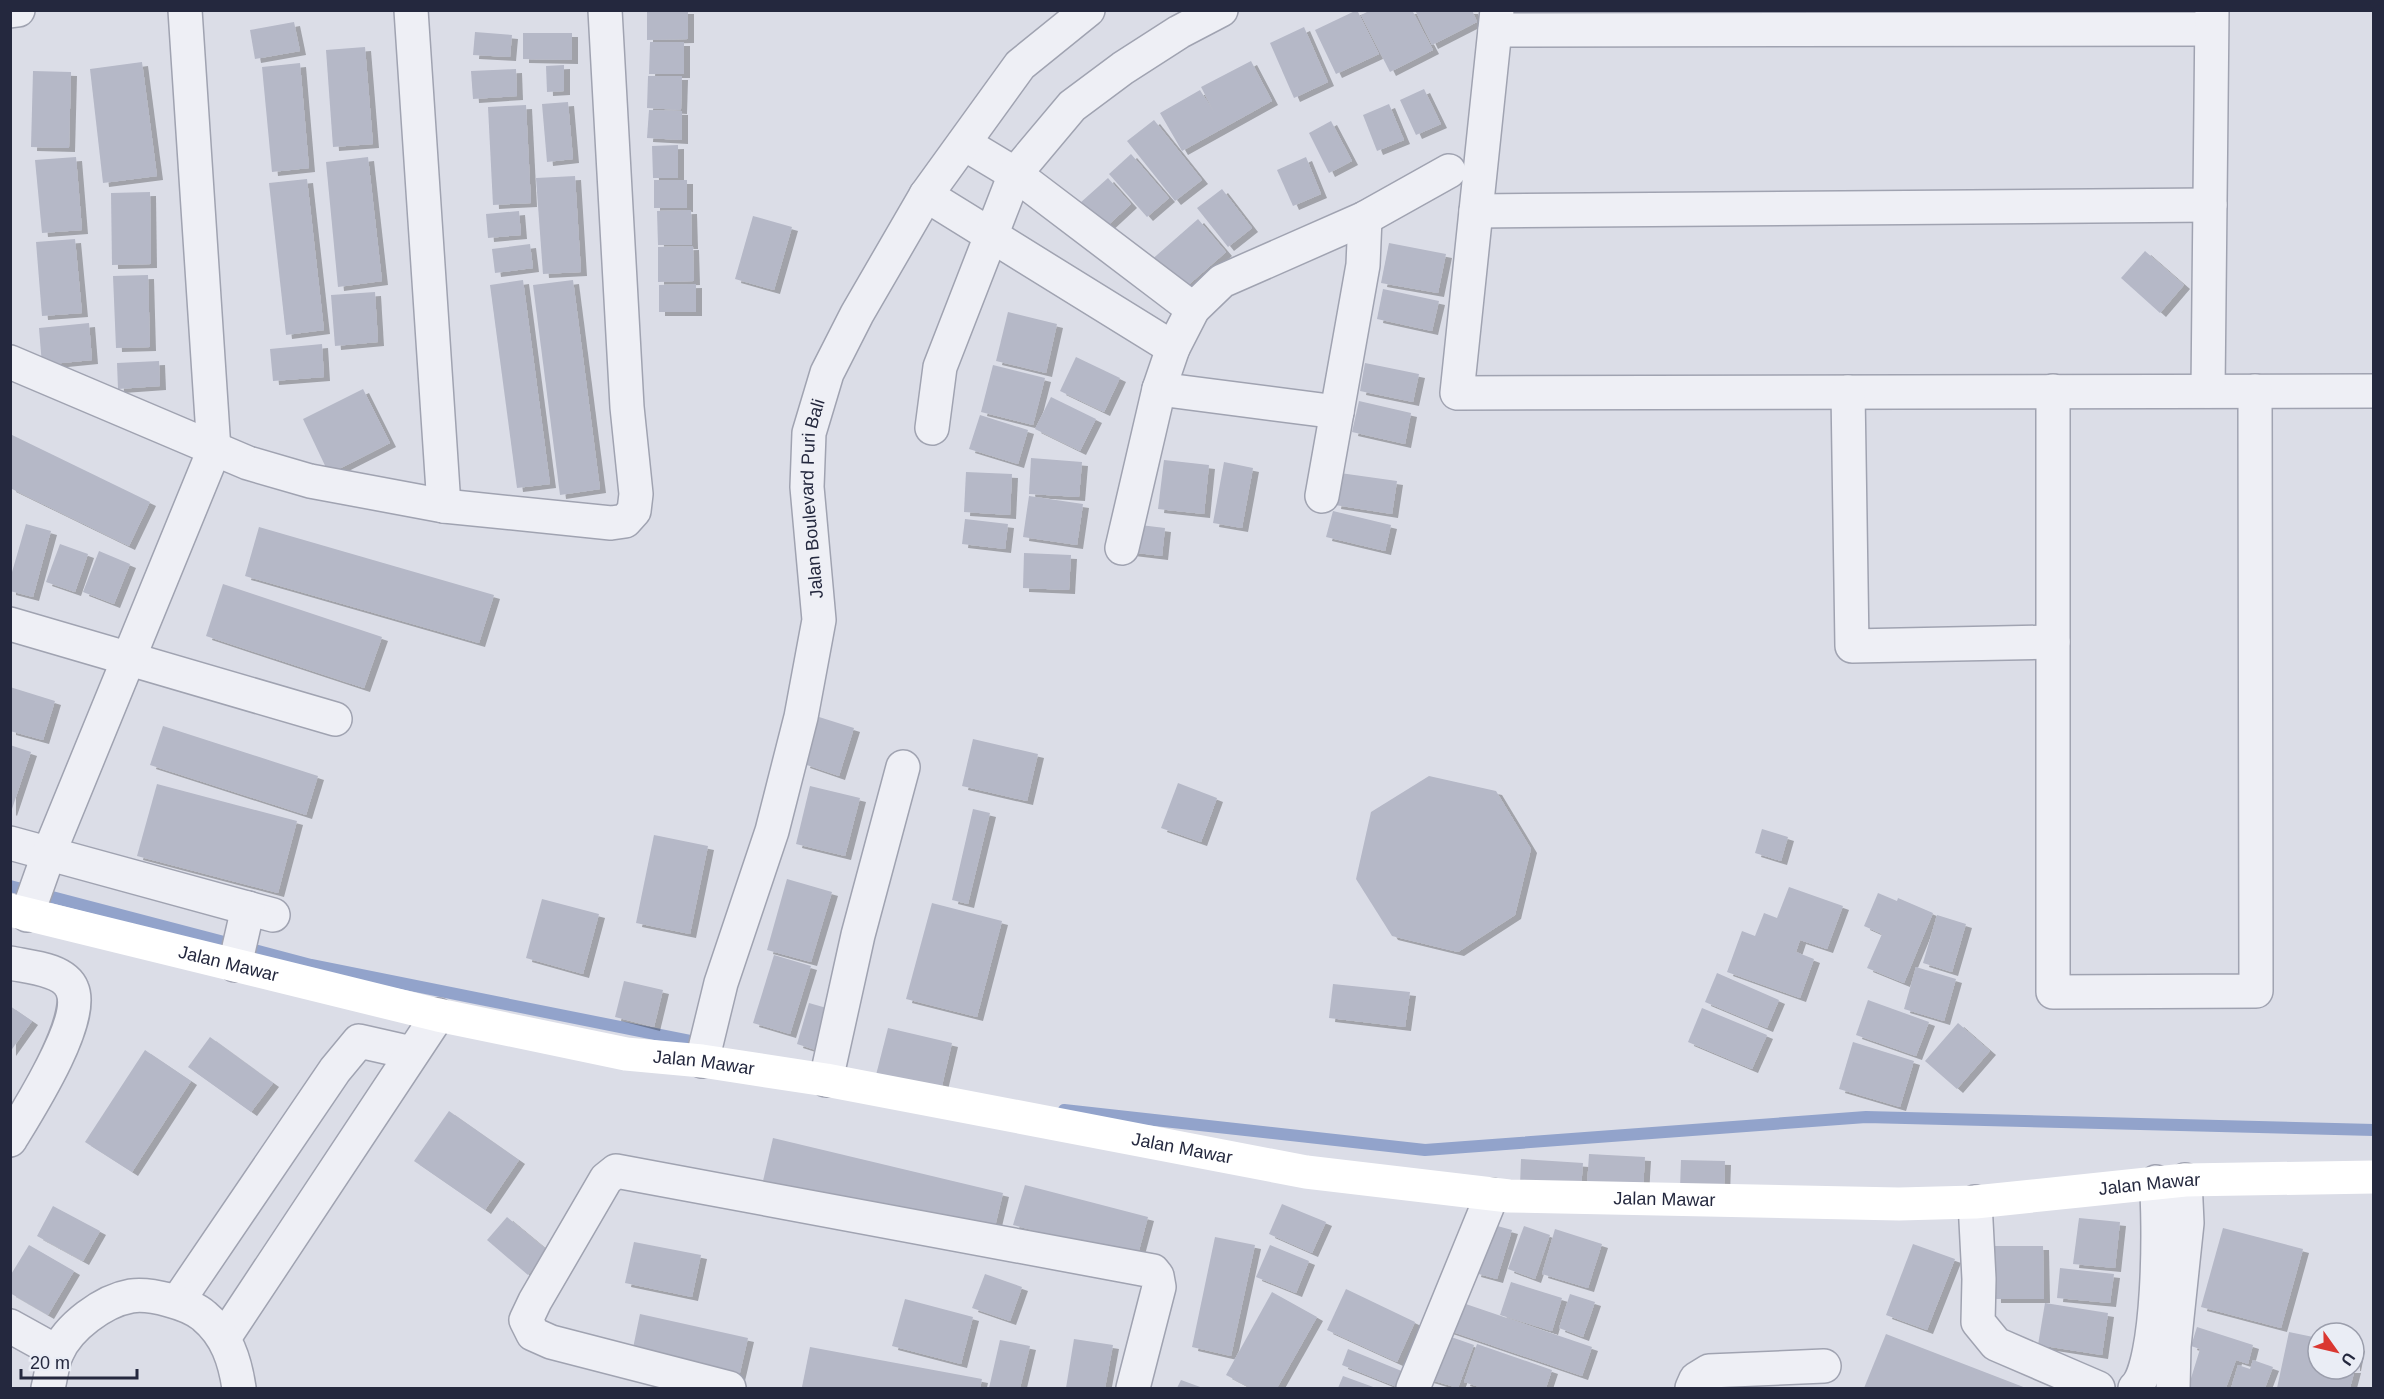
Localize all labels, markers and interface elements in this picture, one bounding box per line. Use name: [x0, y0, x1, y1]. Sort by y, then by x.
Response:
street label: Jalan Boulevard Puri Bali: [797, 396, 829, 600]
street label: Jalan Mawar: [177, 942, 280, 985]
street label: Jalan Mawar: [652, 1047, 756, 1079]
street label: Jalan Mawar: [1130, 1129, 1234, 1168]
street label: Jalan Mawar: [2098, 1170, 2200, 1199]
street label: Jalan Mawar: [1613, 1188, 1716, 1210]
north arrow: [2306, 1321, 2366, 1381]
scale bar: [21, 1342, 136, 1380]
text: U: [2338, 1350, 2358, 1369]
text: 20 m: [30, 1353, 70, 1373]

